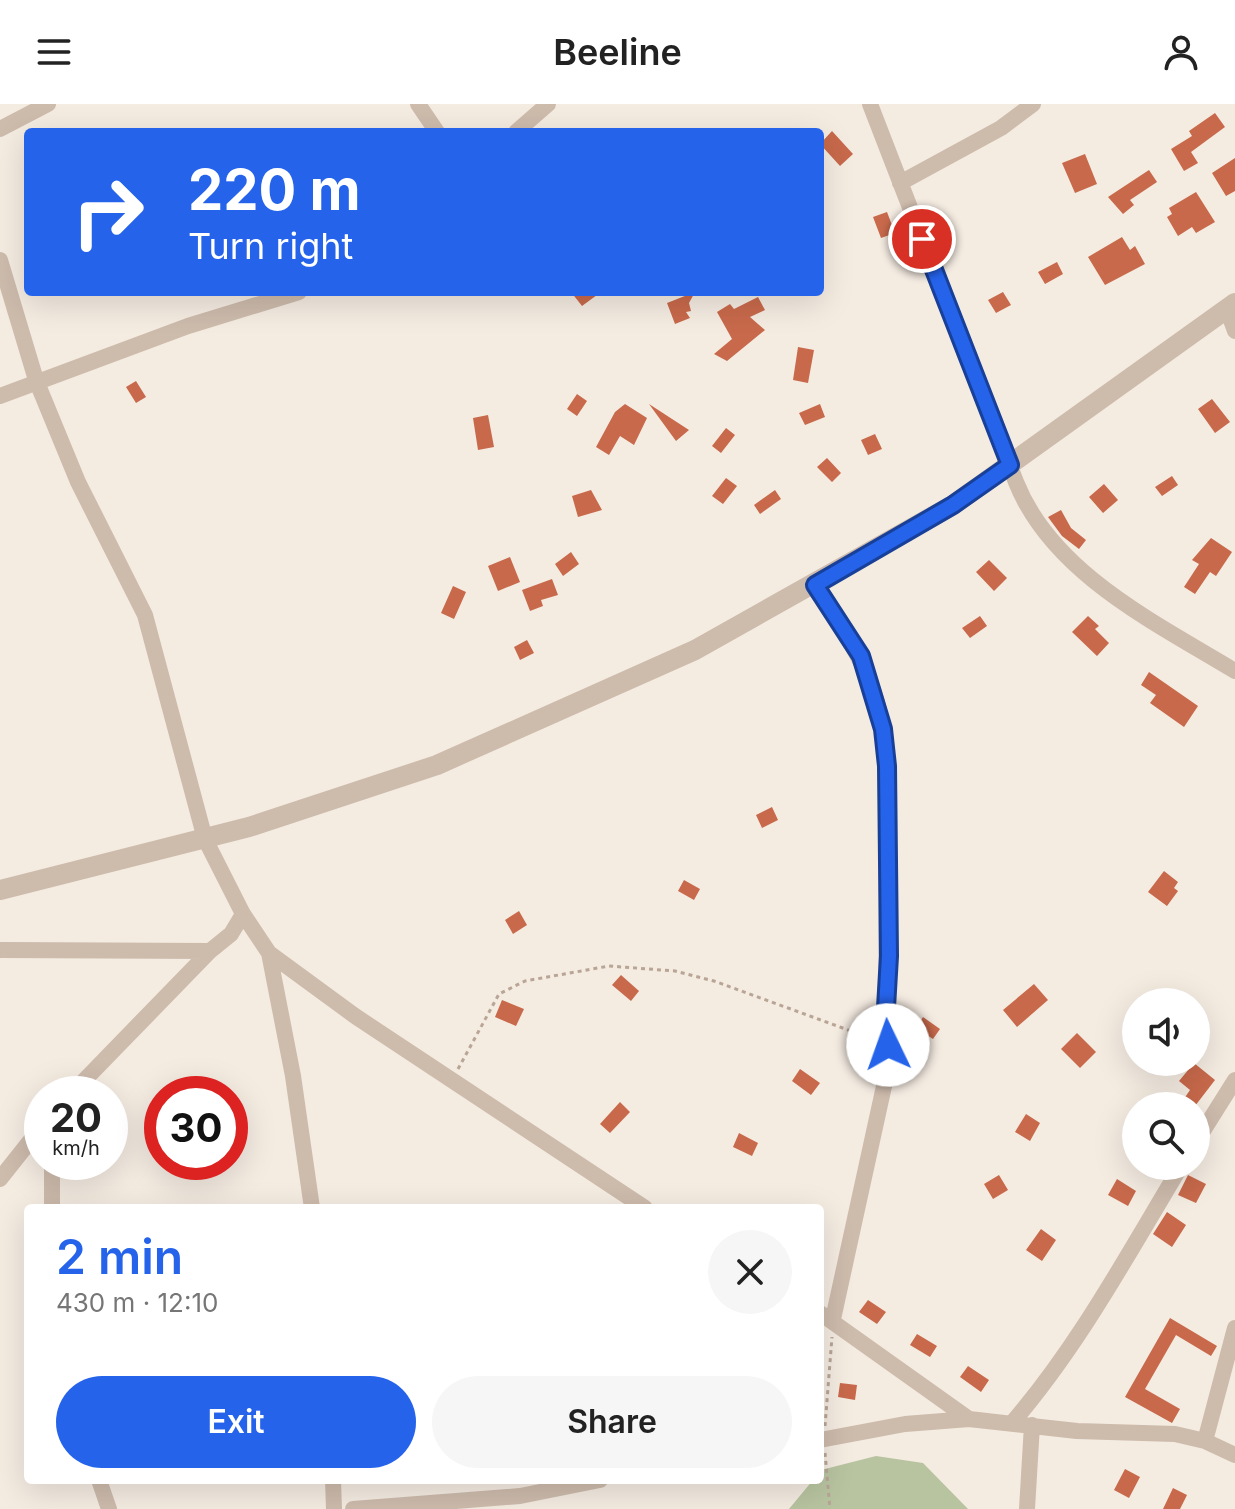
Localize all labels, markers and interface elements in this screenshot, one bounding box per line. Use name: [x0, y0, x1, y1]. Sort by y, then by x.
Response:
icon: menu: [32, 30, 76, 74]
text: Beeline: [553, 30, 682, 74]
icon: person: [1159, 30, 1203, 74]
text: 220 m: [188, 156, 361, 224]
icon: right: [56, 160, 160, 264]
pin: [888, 205, 956, 273]
icon: arrive: [900, 217, 944, 261]
text: Turn right: [188, 224, 353, 268]
map controls: [1122, 988, 1210, 1180]
button: sound: [1122, 988, 1210, 1076]
position arrow: [846, 1003, 930, 1087]
speed limit sign: 30: [144, 1076, 248, 1180]
button: search: [1122, 1092, 1210, 1180]
text: 20: [50, 1093, 102, 1142]
text: km/h: [52, 1136, 100, 1160]
text: 2 min: [56, 1227, 183, 1286]
button: close: [708, 1230, 792, 1314]
text: 430 m · 12:10: [56, 1287, 218, 1318]
button: Exit: [56, 1376, 416, 1468]
button: Share: [432, 1376, 792, 1468]

